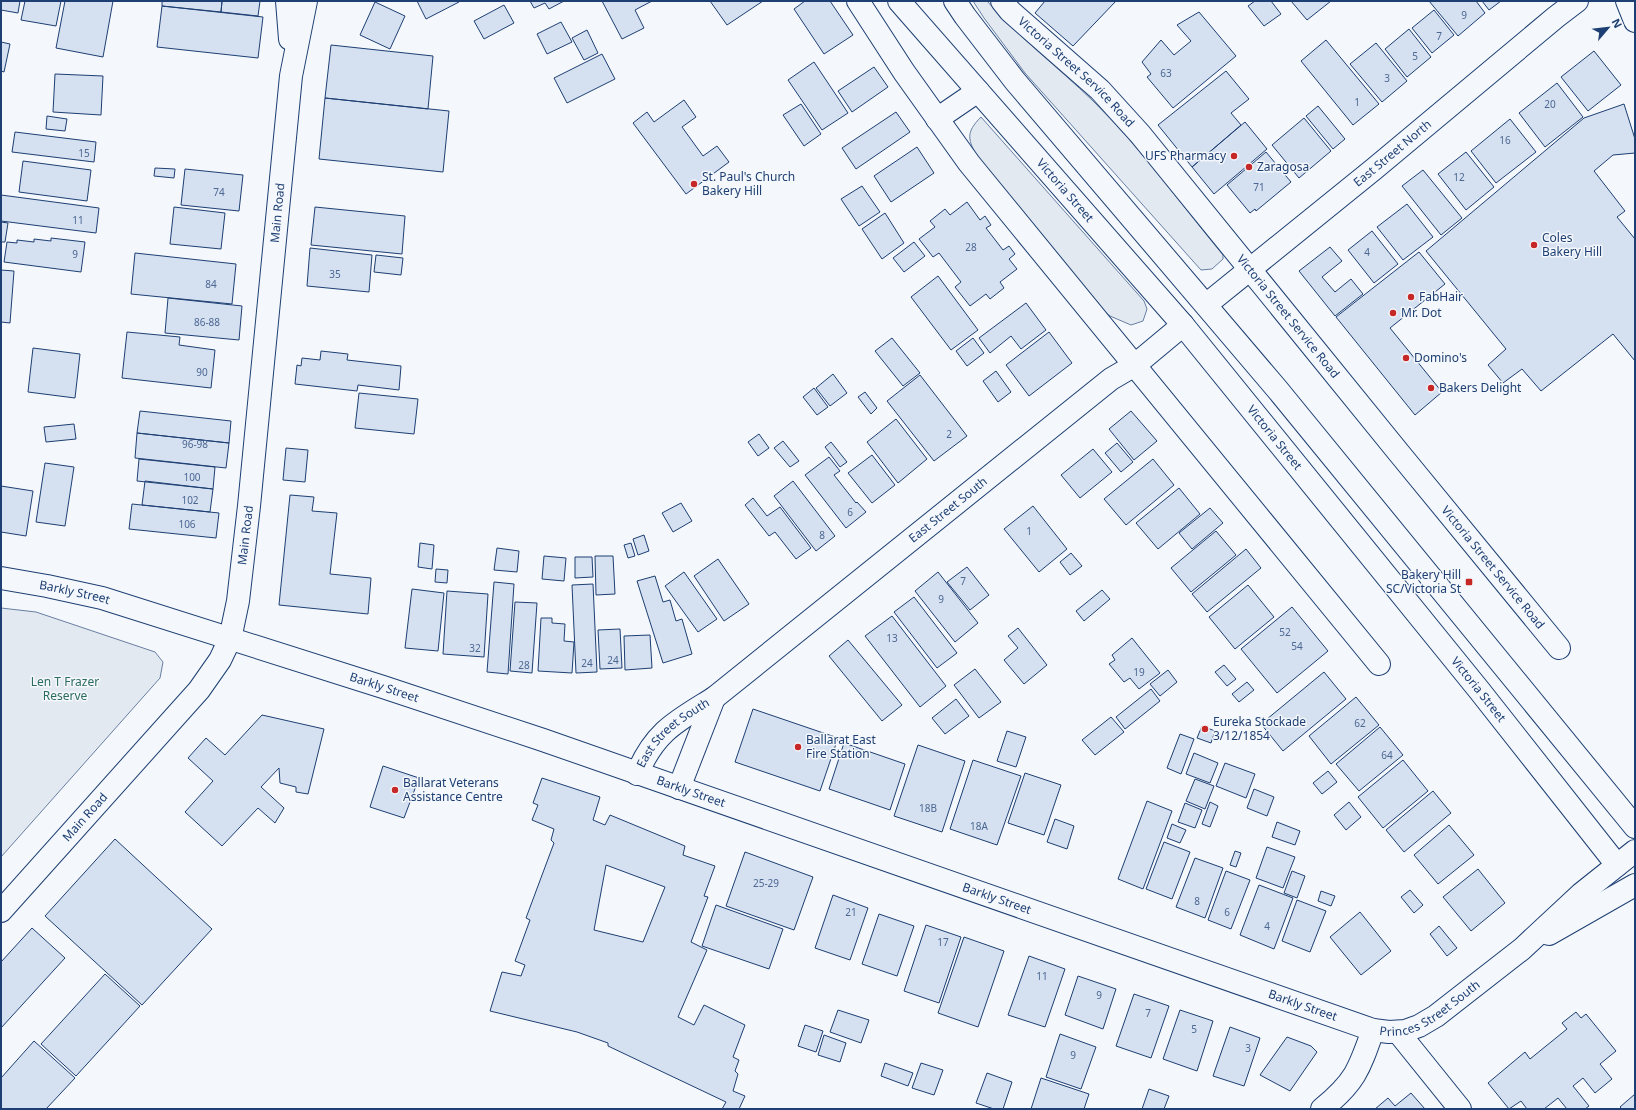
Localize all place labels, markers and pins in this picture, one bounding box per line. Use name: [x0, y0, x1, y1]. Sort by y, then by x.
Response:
place label: UFS Pharmacy: [1145, 147, 1227, 164]
marker: UFS Pharmacy: [1229, 151, 1239, 161]
place label: Zaragosa: [1257, 158, 1309, 175]
marker: Zaragosa: [1244, 162, 1254, 172]
place label: St. Paul's Church Bakery Hill: [702, 168, 795, 199]
marker: St. Paul's Church Bakery Hill: [689, 179, 699, 189]
place label: Coles Bakery Hill: [1542, 229, 1602, 260]
marker: Coles Bakery Hill: [1529, 240, 1539, 250]
place label: FabHair: [1419, 288, 1463, 305]
marker: FabHair: [1406, 292, 1416, 302]
place label: Mr. Dot: [1401, 304, 1442, 321]
marker: Mr. Dot: [1388, 308, 1398, 318]
place label: Domino's: [1414, 349, 1467, 366]
marker: Domino's: [1401, 353, 1411, 363]
place label: Bakers Delight: [1439, 379, 1522, 396]
marker: Bakers Delight: [1426, 383, 1436, 393]
place label: Bakery Hill SC/Victoria St: [1386, 566, 1462, 597]
marker: Bakery Hill SC/Victoria St: [1464, 577, 1474, 587]
place label: Eureka Stockade 3/12/1854: [1213, 713, 1306, 744]
marker: Eureka Stockade 3/12/1854: [1200, 724, 1210, 734]
place label: Ballarat East Fire Station: [806, 731, 877, 762]
marker: Ballarat East Fire Station: [793, 742, 803, 752]
place label: Ballarat Veterans Assistance Centre: [403, 774, 503, 805]
marker: Ballarat Veterans Assistance Centre: [390, 785, 400, 795]

